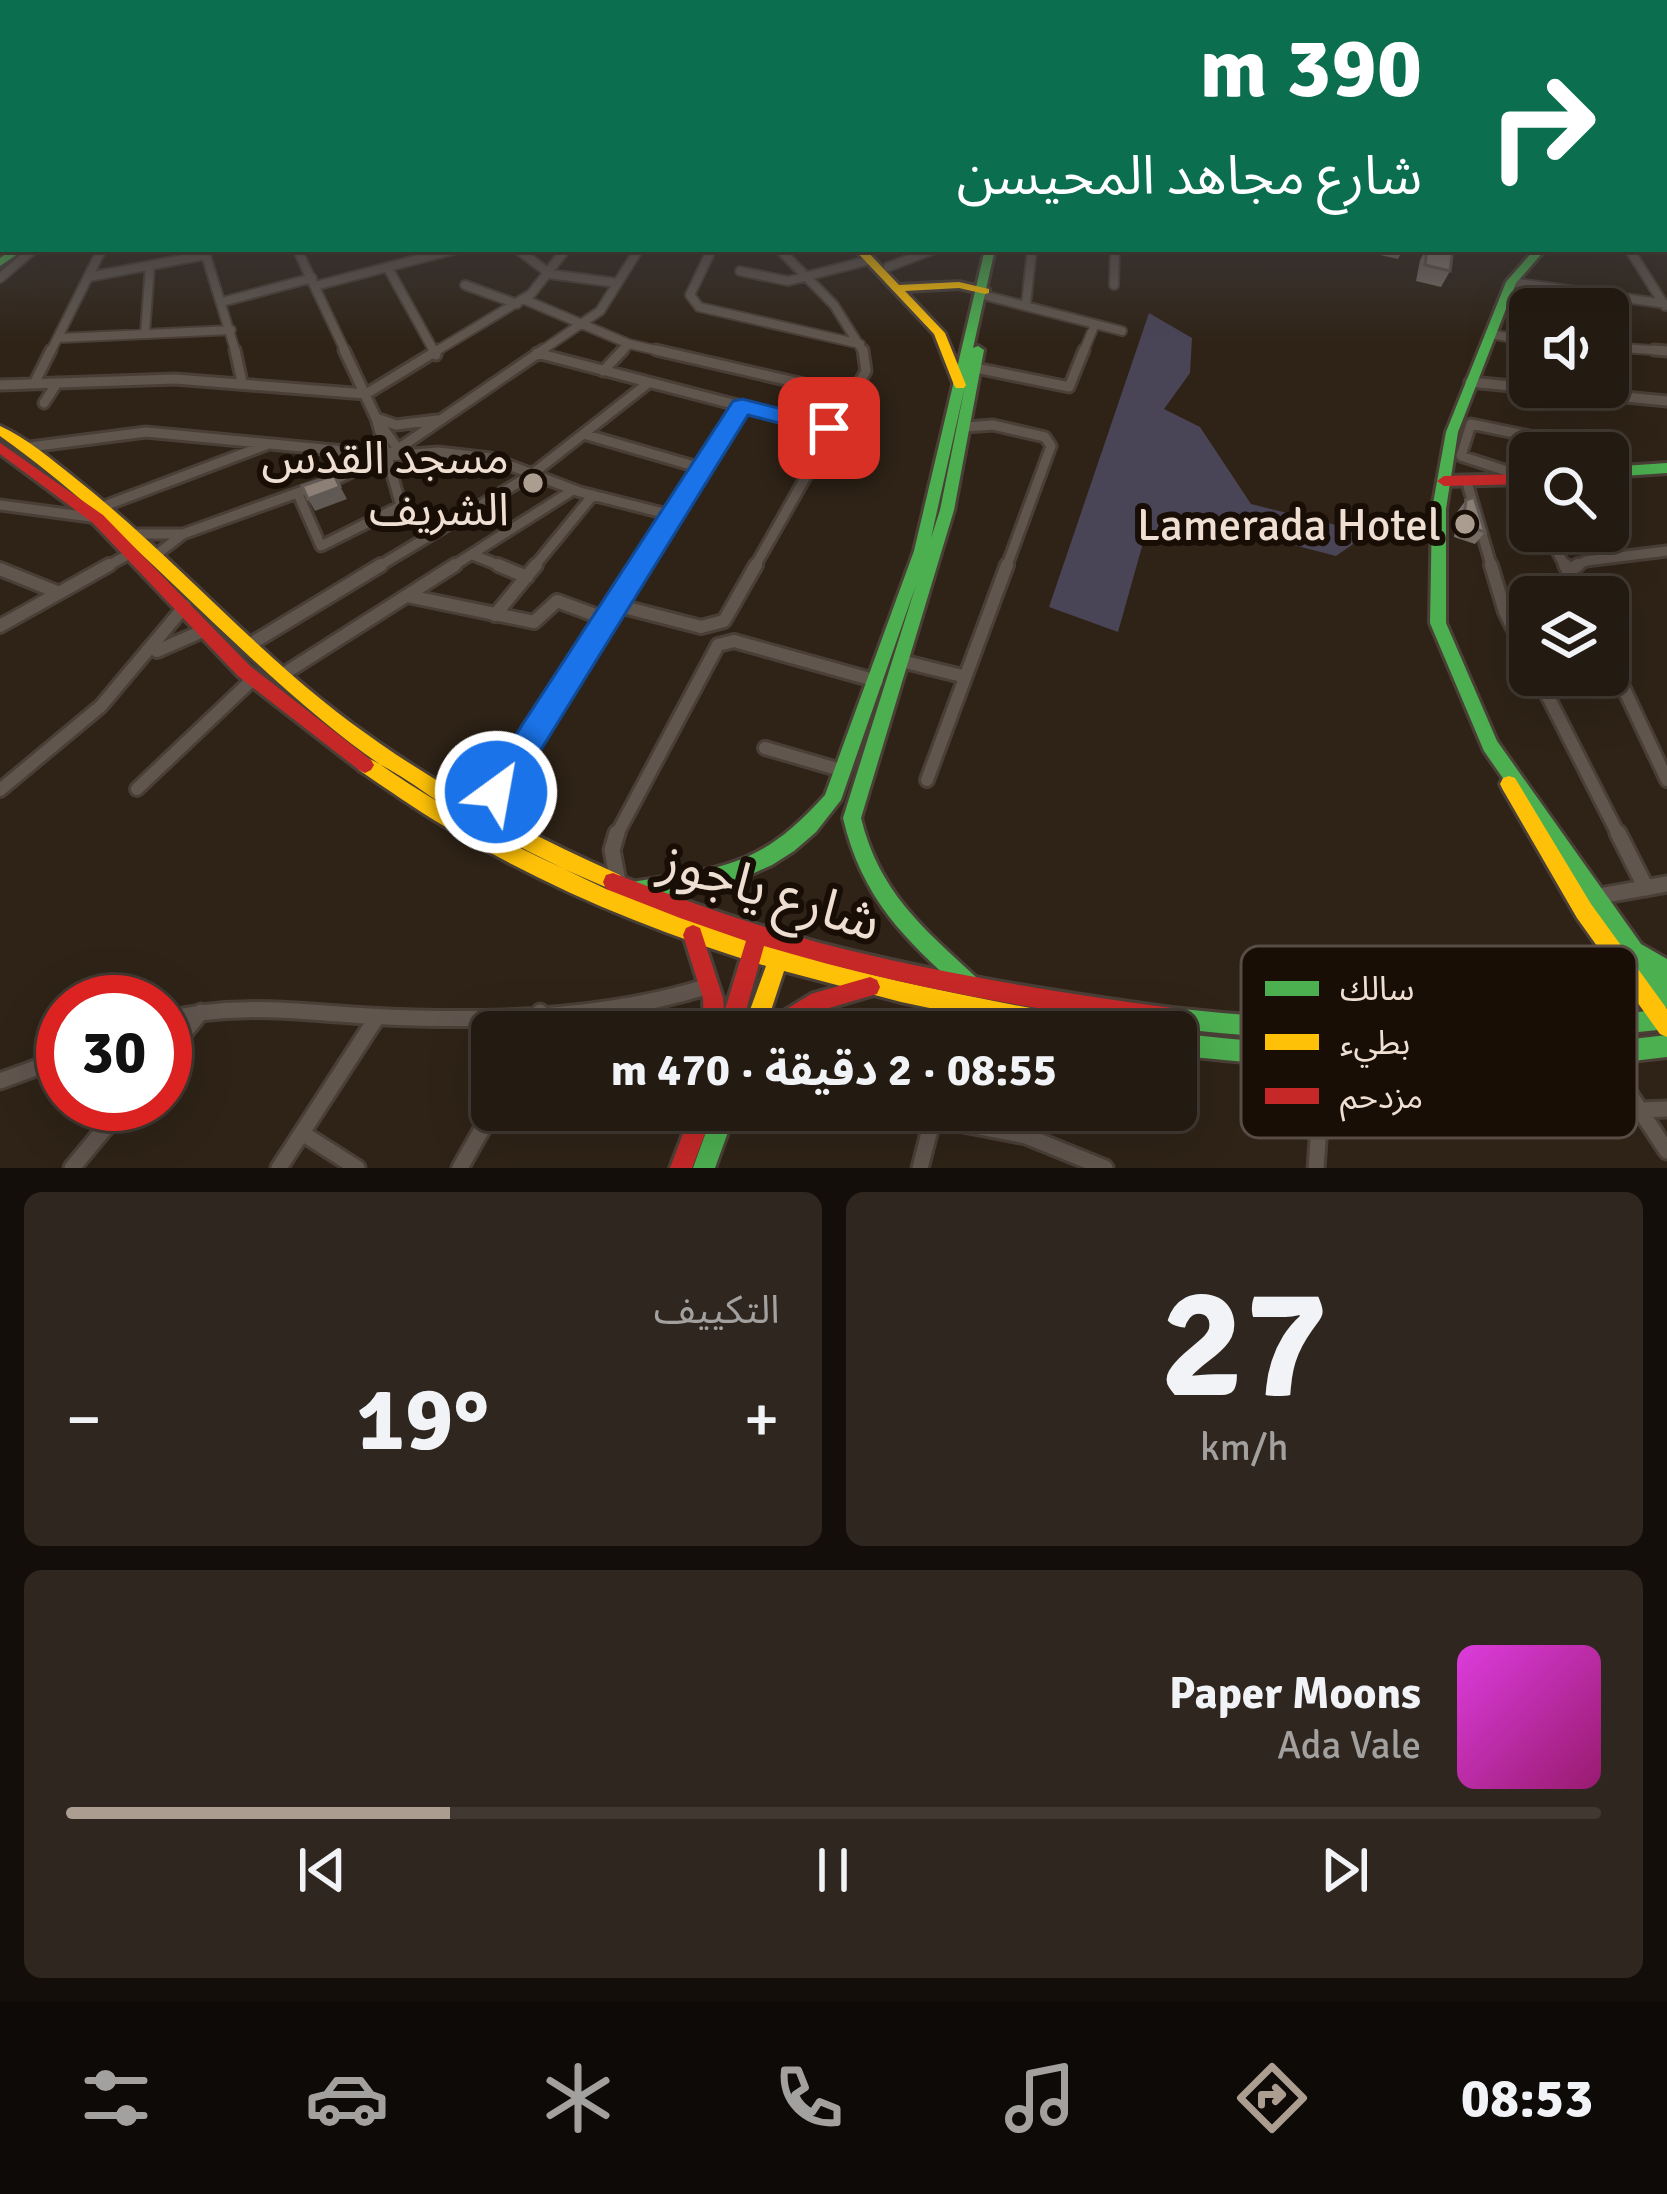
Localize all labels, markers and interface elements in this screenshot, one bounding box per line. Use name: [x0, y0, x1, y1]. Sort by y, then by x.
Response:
text: 390 m: [1200, 17, 1422, 121]
icon: right: [1464, 48, 1620, 204]
text: شارع مجاهد المحيسن: [957, 143, 1422, 210]
map controls: [1509, 288, 1629, 696]
button: sound: [1509, 288, 1629, 408]
pin: [778, 377, 880, 479]
icon: arrive: [796, 395, 862, 461]
place label: مسجد القدس الشريف: [262, 431, 509, 538]
button: search: [1509, 432, 1629, 552]
marker: مسجد القدس الشريف: [520, 470, 546, 496]
place label: Lamerada Hotel: [1137, 498, 1441, 553]
marker: Lamerada Hotel: [1452, 511, 1478, 537]
button: layers: [1509, 576, 1629, 696]
position arrow: [433, 729, 559, 855]
street label: شارع ياجوز: [649, 826, 888, 961]
legend: [1241, 946, 1637, 1138]
text: سالك: [1340, 969, 1414, 1010]
speed limit sign: 30: [36, 975, 192, 1131]
text: بطيء: [1340, 1023, 1410, 1068]
text: 08:55 · 2 دقيقة · 470 m: [611, 1043, 1057, 1098]
text: مزدحم: [1340, 1077, 1423, 1122]
text: 27: [1160, 1248, 1329, 1441]
text: التكييف: [654, 1286, 780, 1334]
text: 19°: [356, 1364, 489, 1475]
text: −: [66, 1379, 102, 1460]
text: +: [744, 1379, 779, 1460]
text: km/h: [1200, 1423, 1288, 1471]
text: Paper Moons: [1169, 1666, 1421, 1721]
text: Ada Vale: [1277, 1721, 1421, 1769]
icon: previous: [289, 1837, 355, 1903]
icon: pause: [800, 1837, 866, 1903]
icon: next: [1312, 1837, 1378, 1903]
icon: filters: [74, 2056, 158, 2140]
icon: car: [305, 2056, 389, 2140]
icon: climate: [536, 2056, 620, 2140]
icon: phone: [767, 2056, 851, 2140]
icon: music: [998, 2056, 1082, 2140]
icon: directions: [1230, 2056, 1314, 2140]
text: 08:53: [1461, 2065, 1593, 2132]

